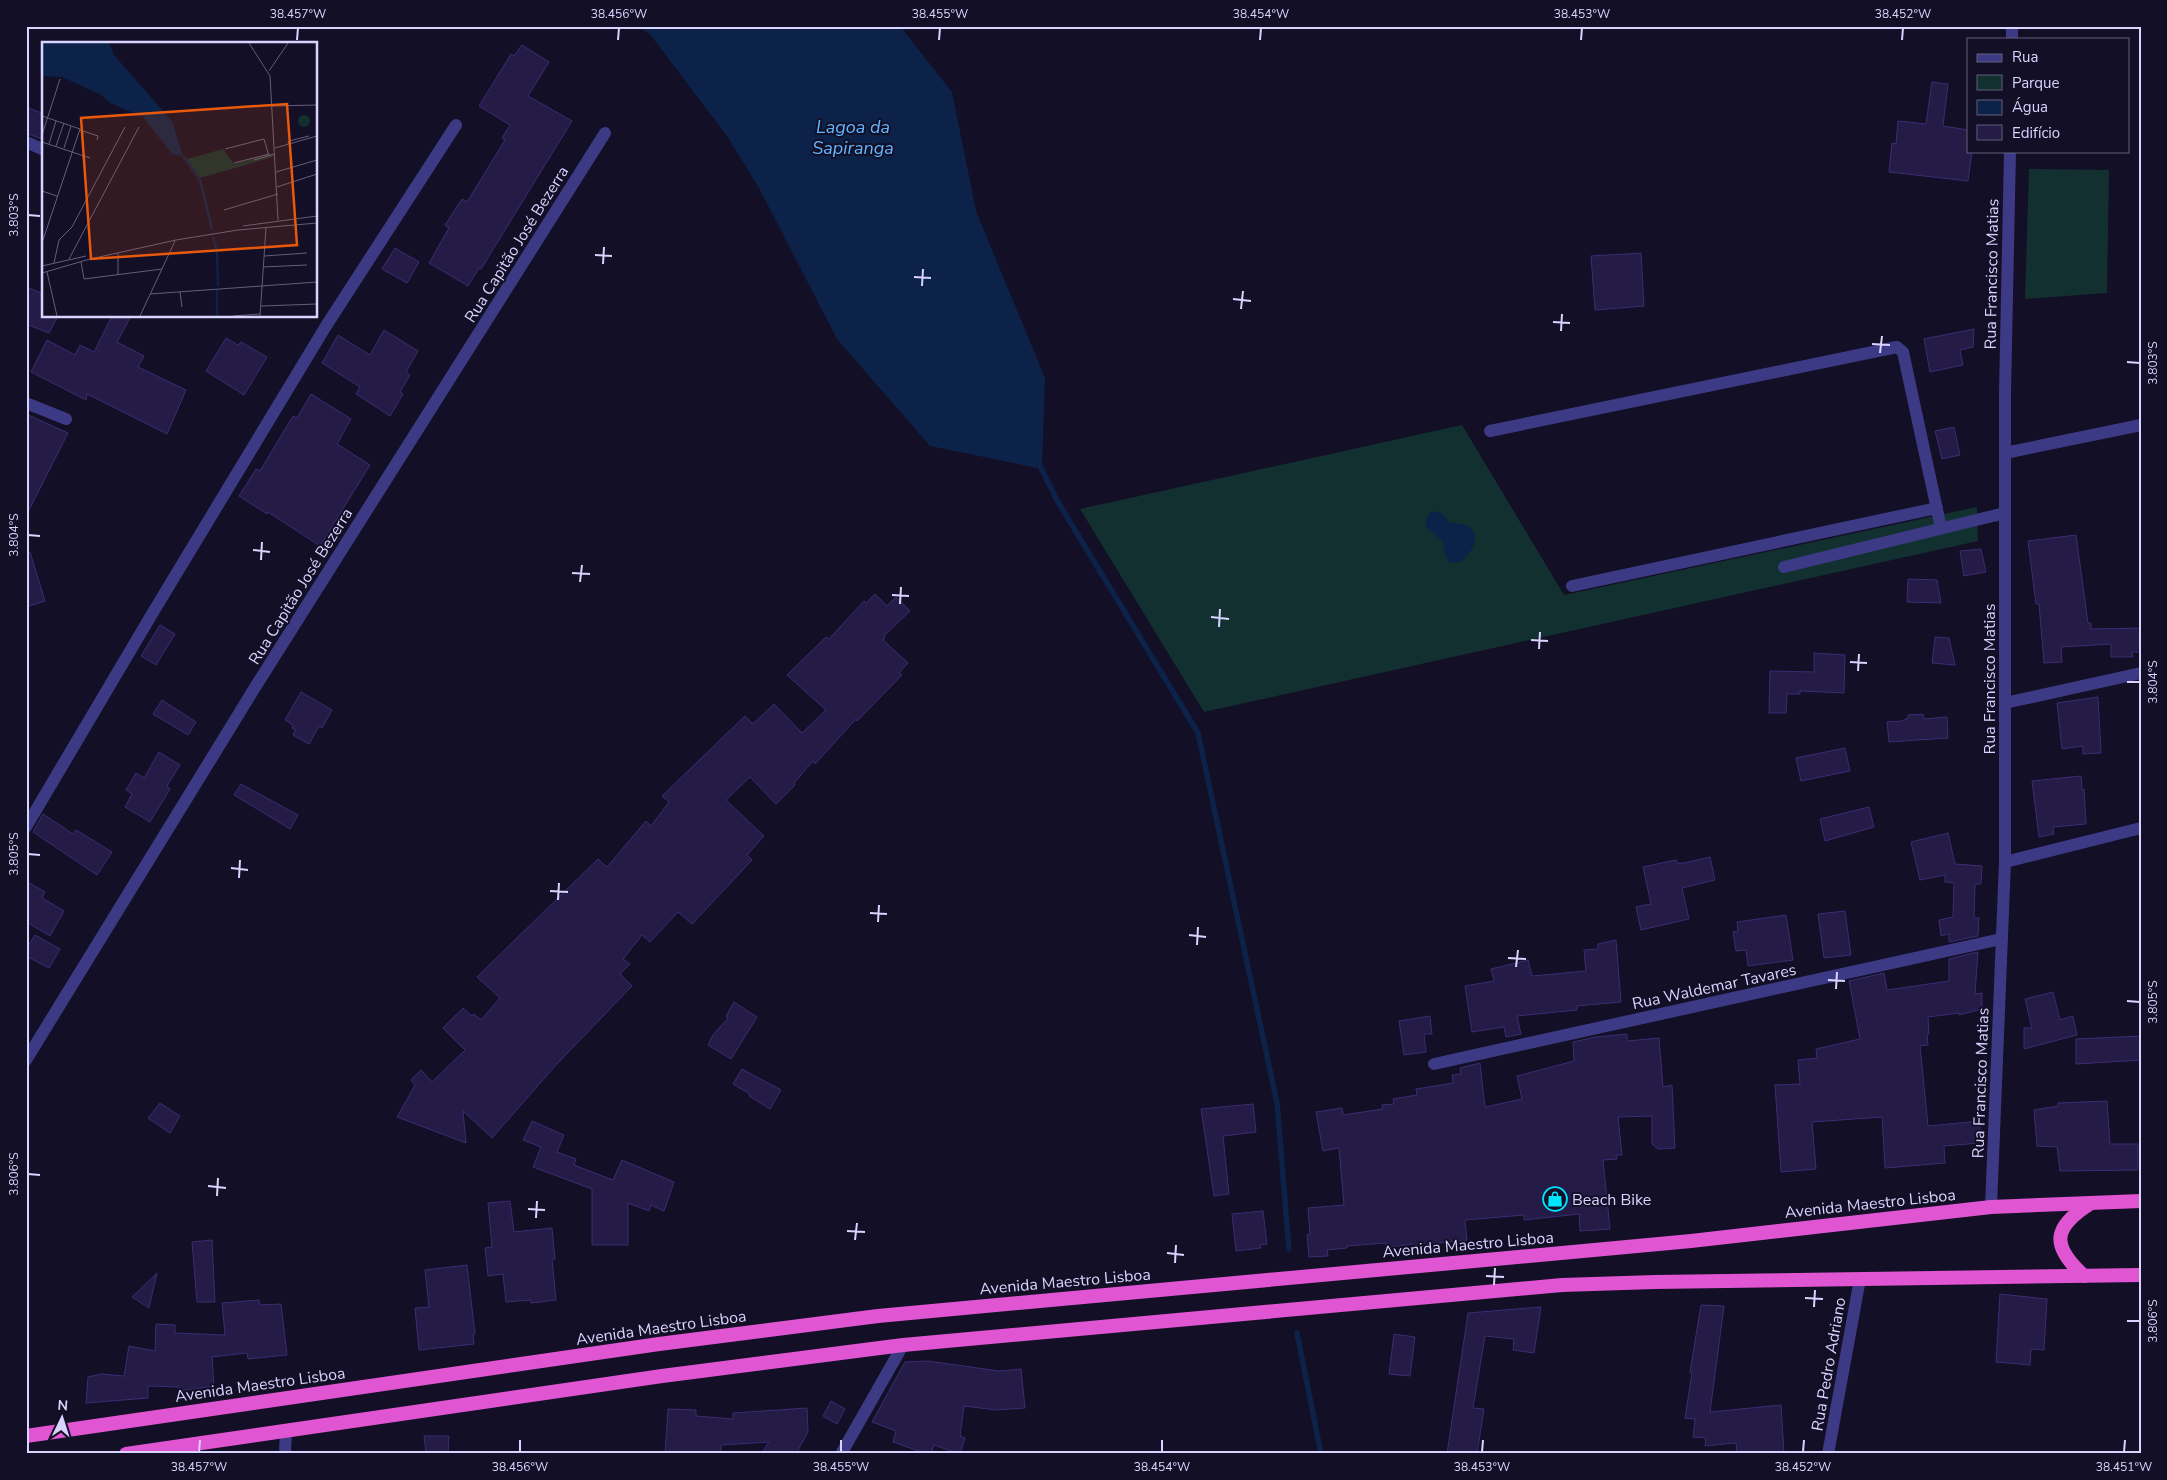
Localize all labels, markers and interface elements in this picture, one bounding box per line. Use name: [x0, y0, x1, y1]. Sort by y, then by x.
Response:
text: 38.457°W: [270, 6, 326, 22]
text: 38.456°W: [591, 6, 647, 22]
text: 38.455°W: [912, 6, 968, 22]
text: 38.454°W: [1233, 6, 1289, 22]
text: 38.453°W: [1554, 6, 1610, 22]
text: 38.452°W: [1875, 6, 1931, 22]
legend: [1967, 38, 2130, 152]
inset map: [42, 42, 318, 318]
text: Rua: [2012, 47, 2038, 67]
text: Parque: [2012, 73, 2060, 93]
text: Água: [2012, 97, 2048, 117]
water label: Lagoa da Sapiranga: [812, 115, 894, 160]
text: Edifício: [2012, 123, 2060, 143]
street label: Rua Capitão José Bezerra: [460, 162, 574, 327]
text: 3.803°S: [6, 193, 22, 237]
street label: Rua Francisco Matias: [1980, 198, 2004, 350]
text: 3.803°S: [2145, 341, 2161, 385]
street label: Rua Capitão José Bezerra: [244, 504, 358, 669]
text: 3.804°S: [6, 513, 22, 557]
street label: Rua Francisco Matias: [1979, 604, 2001, 754]
text: 3.804°S: [2145, 660, 2161, 704]
text: 3.805°S: [6, 832, 22, 876]
street label: Rua Waldemar Tavares: [1630, 959, 1798, 1015]
text: 3.805°S: [2145, 980, 2161, 1024]
street label: Rua Francisco Matias: [1967, 1007, 1995, 1159]
text: 3.806°S: [6, 1152, 22, 1196]
street label: Avenida Maestro Lisboa: [1783, 1184, 1957, 1224]
shop icon: Beach Bike: [1542, 1186, 1568, 1212]
place label: Beach Bike: [1572, 1189, 1651, 1211]
street label: Avenida Maestro Lisboa: [1381, 1227, 1555, 1263]
street label: Avenida Maestro Lisboa: [978, 1264, 1152, 1300]
street label: Rua Pedro Adriano: [1806, 1296, 1852, 1433]
text: 3.806°S: [2145, 1299, 2161, 1343]
street label: Avenida Maestro Lisboa: [574, 1305, 748, 1351]
street label: Avenida Maestro Lisboa: [173, 1362, 347, 1408]
north arrow: [38, 1392, 88, 1442]
text: N: [57, 1396, 69, 1415]
text: 38.457°W: [171, 1459, 227, 1475]
text: 38.456°W: [492, 1459, 548, 1475]
text: 38.455°W: [813, 1459, 869, 1475]
text: 38.454°W: [1134, 1459, 1190, 1475]
text: 38.453°W: [1454, 1459, 1510, 1475]
text: 38.452°W: [1775, 1459, 1831, 1475]
text: 38.451°W: [2096, 1459, 2152, 1475]

